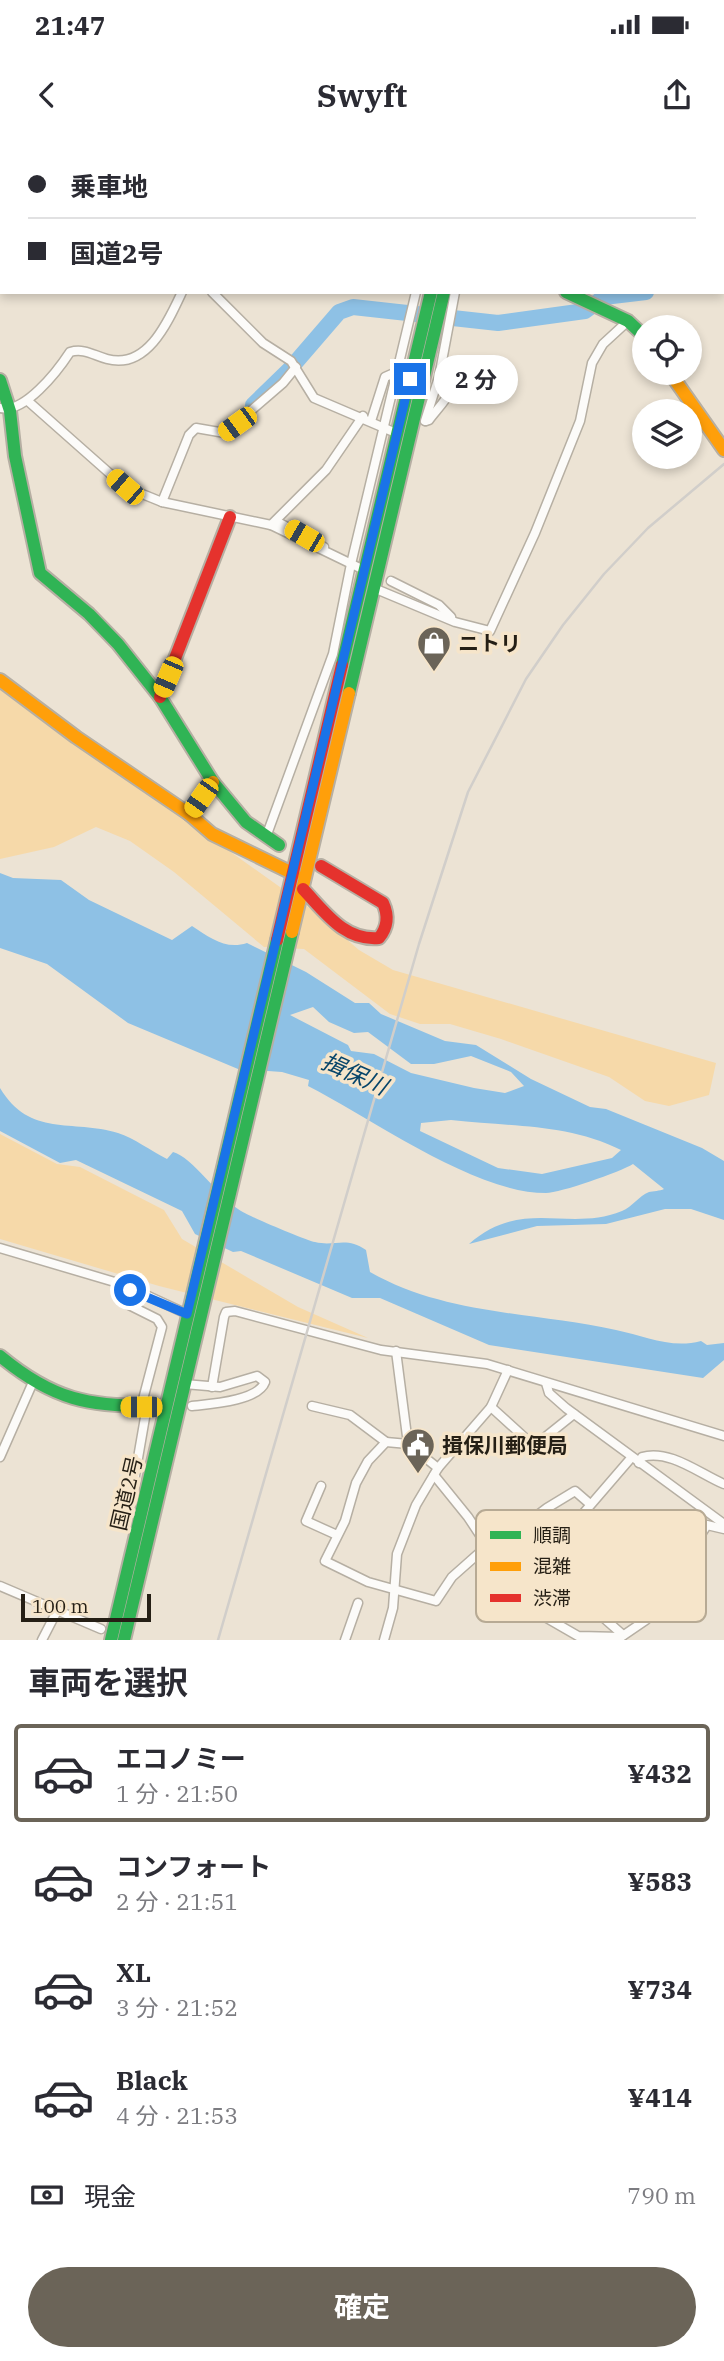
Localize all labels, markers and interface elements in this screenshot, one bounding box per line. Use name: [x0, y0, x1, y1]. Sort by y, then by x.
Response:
text: 21:47: [35, 8, 105, 42]
text: Swyft: [317, 74, 407, 116]
icon: back: [28, 76, 66, 114]
icon: share: [658, 76, 696, 114]
text: 乗車地: [70, 169, 148, 203]
text: 国道2号: [70, 236, 164, 270]
map controls: [632, 315, 702, 469]
button: locate: [632, 315, 702, 385]
callout: 2 分: [434, 355, 518, 404]
route end: [394, 363, 426, 395]
text: 2 分: [455, 364, 497, 394]
button: layers: [632, 399, 702, 469]
car: [214, 403, 261, 445]
car: [103, 465, 148, 509]
car: [281, 516, 328, 556]
shop icon: ニトリ: [415, 624, 453, 673]
place label: ニトリ: [458, 629, 521, 657]
car: [151, 654, 186, 700]
car: [181, 775, 222, 821]
water label: 揖保川: [317, 1045, 395, 1102]
route start: [114, 1274, 146, 1306]
car: [121, 1397, 163, 1418]
public building icon: 揖保川郵便局: [399, 1426, 437, 1475]
place label: 揖保川郵便局: [442, 1431, 568, 1459]
street label: 国道2号: [104, 1453, 148, 1533]
legend: [476, 1510, 706, 1622]
text: 順調: [533, 1523, 571, 1547]
text: 混雑: [533, 1554, 571, 1578]
text: 渋滞: [533, 1586, 571, 1610]
scale bar: [21, 1591, 150, 1623]
text: 100 m: [32, 1594, 89, 1618]
text: 車両を選択: [28, 1661, 188, 1703]
text: エコノミー: [116, 1741, 246, 1775]
icon: car: [32, 1742, 95, 1805]
text: ¥432: [627, 1756, 692, 1790]
text: 1 分 · 21:50: [116, 1778, 238, 1808]
text: コンフォート: [116, 1849, 271, 1883]
icon: car: [32, 1850, 95, 1913]
text: ¥583: [627, 1864, 692, 1898]
text: 2 分 · 21:51: [116, 1886, 238, 1916]
text: XL: [116, 1955, 151, 1989]
icon: car: [32, 1958, 95, 2021]
text: ¥734: [627, 1972, 692, 2006]
text: 3 分 · 21:52: [116, 1992, 238, 2022]
text: Black: [116, 2063, 188, 2097]
icon: car: [32, 2066, 95, 2129]
text: ¥414: [627, 2080, 692, 2114]
text: 4 分 · 21:53: [116, 2100, 238, 2130]
icon: cash: [28, 2176, 66, 2214]
text: 現金: [84, 2179, 136, 2213]
text: 790 m: [627, 2180, 696, 2210]
button: 確定: [28, 2267, 696, 2347]

